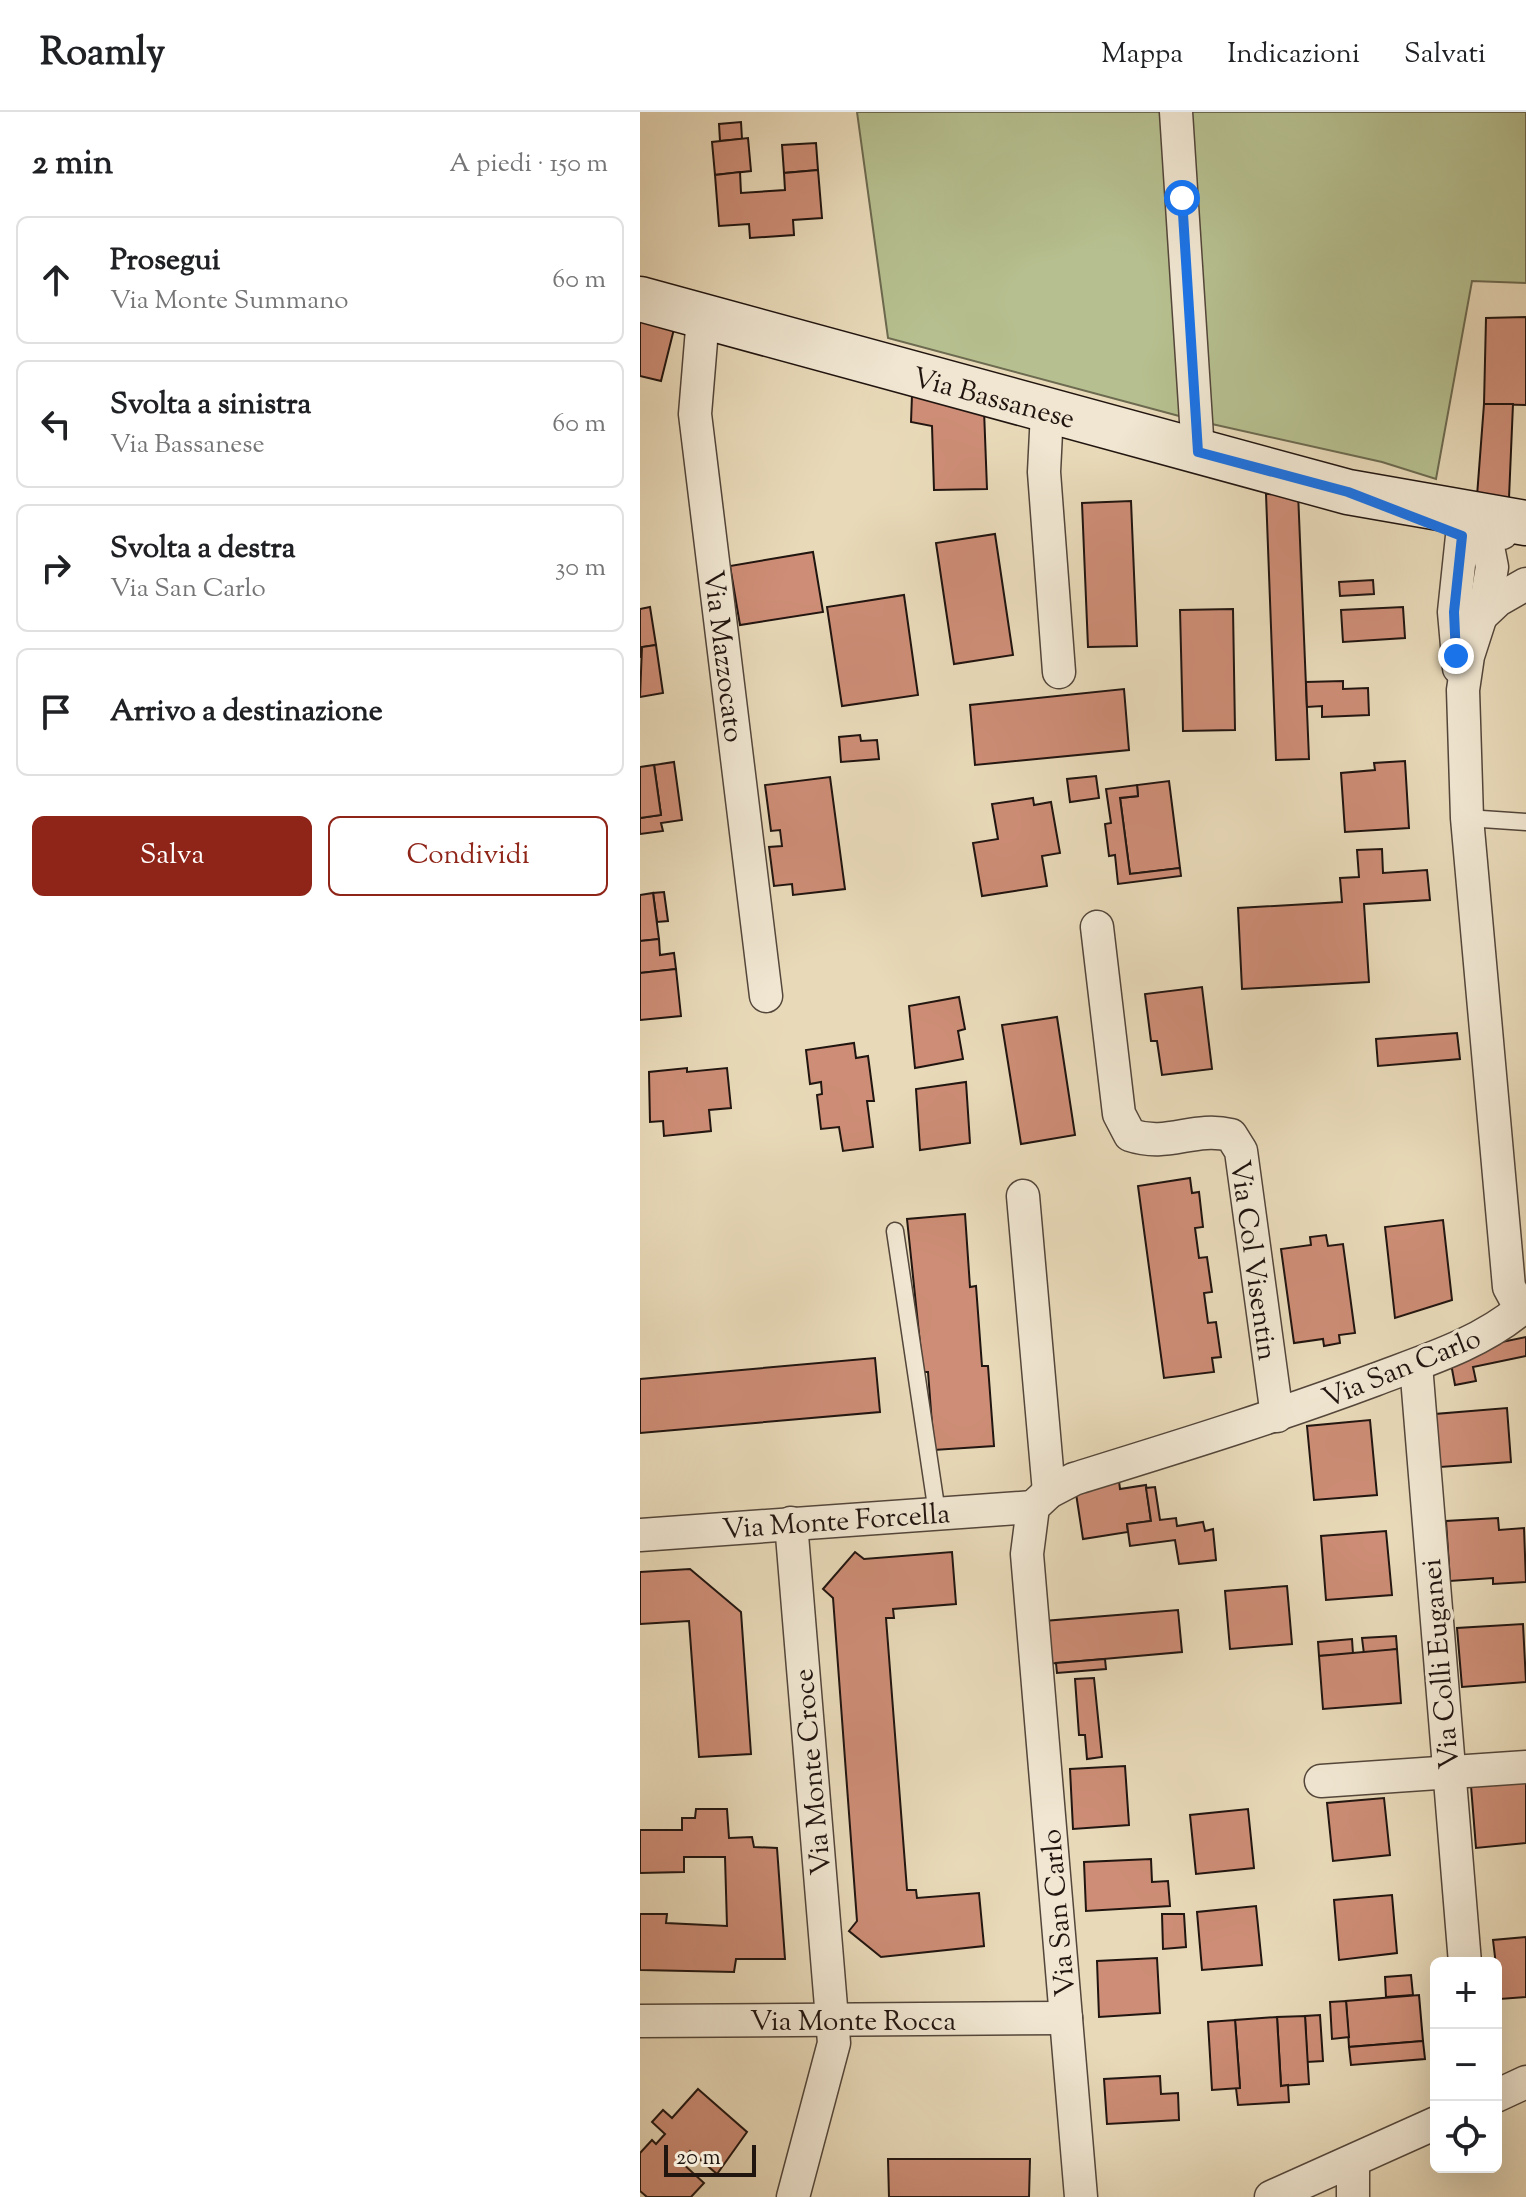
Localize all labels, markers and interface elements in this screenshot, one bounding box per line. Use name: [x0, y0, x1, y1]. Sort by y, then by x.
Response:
text: Roamly: [40, 28, 165, 82]
text: Mappa: [1101, 35, 1183, 75]
text: Indicazioni: [1227, 35, 1360, 75]
text: Salvati: [1404, 35, 1486, 75]
text: 2 min: [32, 140, 113, 189]
text: A piedi · 150 m: [449, 146, 608, 183]
route start: [1164, 180, 1200, 216]
text: Prosegui: [110, 240, 220, 283]
icon: ahead: [34, 258, 78, 302]
text: 60 m: [552, 262, 606, 299]
text: Via Monte Summano: [110, 283, 349, 320]
street label: Via Bassanese: [908, 359, 1079, 441]
text: Svolta a sinistra: [110, 384, 311, 427]
icon: left: [34, 402, 78, 446]
text: 60 m: [552, 406, 606, 443]
text: Via Bassanese: [110, 427, 265, 464]
text: Svolta a destra: [110, 528, 296, 571]
icon: right: [34, 546, 78, 590]
text: 30 m: [555, 550, 606, 587]
street label: Via Mazzocato: [692, 568, 752, 745]
text: Via San Carlo: [110, 571, 266, 608]
route end: [1438, 638, 1474, 674]
icon: arrive: [34, 690, 78, 734]
text: Arrivo a destinazione: [110, 691, 383, 734]
button: Salva: [32, 816, 312, 896]
button: Condividi: [328, 816, 608, 896]
street label: Via Col Visentin: [1218, 1158, 1286, 1363]
street label: Via San Carlo: [1317, 1320, 1487, 1420]
street label: Via Monte Forcella: [721, 1495, 952, 1551]
street label: Via Colli Euganei: [1413, 1557, 1471, 1771]
street label: Via Monte Croce: [785, 1667, 843, 1877]
street label: Via San Carlo: [1033, 1827, 1087, 1998]
map controls: [1430, 1957, 1502, 2173]
button: +: [1430, 1957, 1502, 2029]
street label: Via Monte Rocca: [750, 2003, 956, 2043]
button: −: [1430, 2029, 1502, 2101]
button: locate: [1430, 2101, 1502, 2173]
scale bar: [664, 2141, 756, 2177]
text: 20 m: [676, 2143, 721, 2175]

